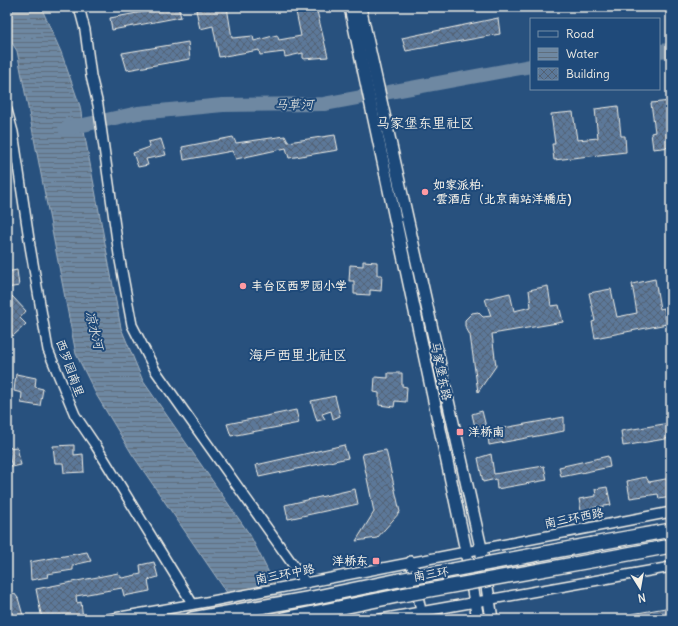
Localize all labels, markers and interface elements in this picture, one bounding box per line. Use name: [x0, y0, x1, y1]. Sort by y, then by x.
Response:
legend: [530, 18, 660, 90]
text: Road: [566, 26, 594, 41]
text: Water: [566, 46, 599, 61]
text: Building: [566, 66, 610, 81]
water label: 马草河: [274, 96, 316, 113]
district label: 马家堡东里社区: [376, 114, 474, 132]
place label: 如家派柏· ·雲酒店（北京南站洋橋店): [433, 177, 572, 207]
marker: 如家派柏· ·雲酒店（北京南站洋橋店): [420, 187, 430, 197]
place label: 丰台区西罗园小学: [251, 278, 347, 293]
marker: 丰台区西罗园小学: [238, 281, 248, 291]
water label: 凉水河: [82, 309, 108, 353]
street label: 西罗园南里: [53, 337, 88, 399]
street label: 马家堡东路: [428, 340, 455, 402]
district label: 海户西里北社区: [249, 346, 347, 364]
place label: 洋桥南: [468, 424, 504, 439]
marker: 洋桥南: [455, 427, 465, 437]
street label: 南三环西路: [543, 504, 605, 531]
place label: 洋桥东: [332, 553, 368, 568]
marker: 洋桥东: [371, 556, 381, 566]
street label: 南三环中路: [254, 560, 316, 587]
street label: 南三环: [412, 563, 450, 584]
north arrow: [620, 568, 660, 608]
text: N: [637, 590, 647, 605]

